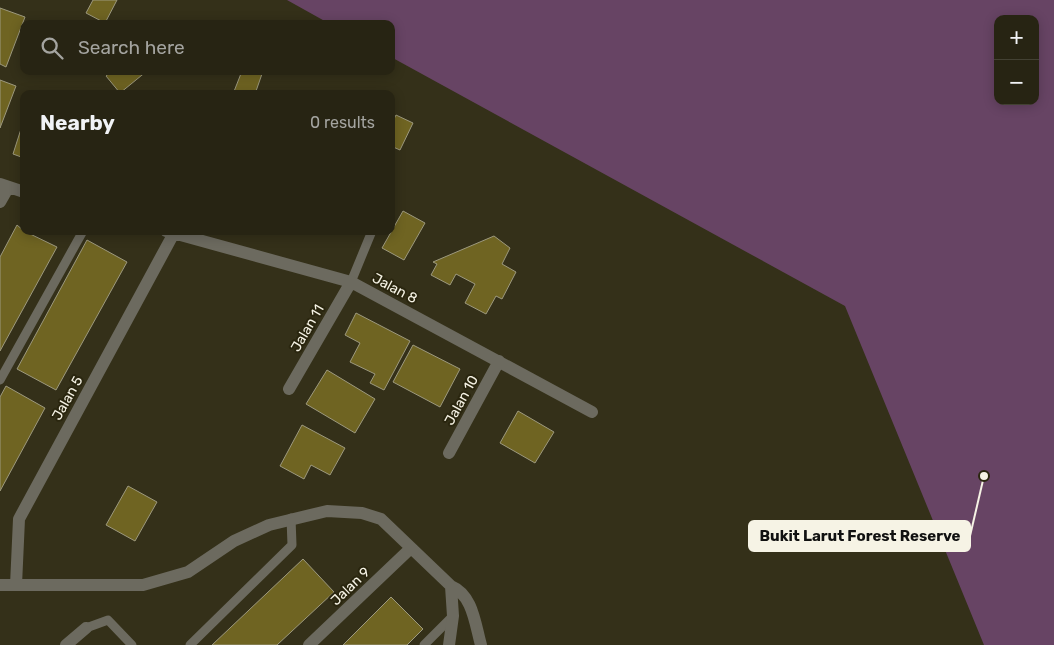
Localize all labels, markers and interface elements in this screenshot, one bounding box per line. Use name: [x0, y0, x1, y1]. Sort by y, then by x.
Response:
map controls: [994, 15, 1039, 105]
button: +: [994, 15, 1039, 60]
search box: [20, 20, 395, 75]
icon: search: [38, 34, 66, 62]
text: Search here: [78, 36, 185, 59]
button: −: [994, 60, 1039, 105]
text: Nearby: [40, 110, 115, 135]
text: 0 results: [310, 113, 375, 132]
street label: Jalan 8: [369, 270, 420, 307]
street label: Jalan 11: [287, 302, 328, 355]
street label: Jalan 10: [441, 372, 482, 428]
street label: Jalan 5: [48, 373, 86, 423]
callout: Bukit Larut Forest Reserve: [749, 521, 970, 551]
text: Bukit Larut Forest Reserve: [759, 527, 961, 545]
street label: Jalan 9: [327, 564, 373, 609]

